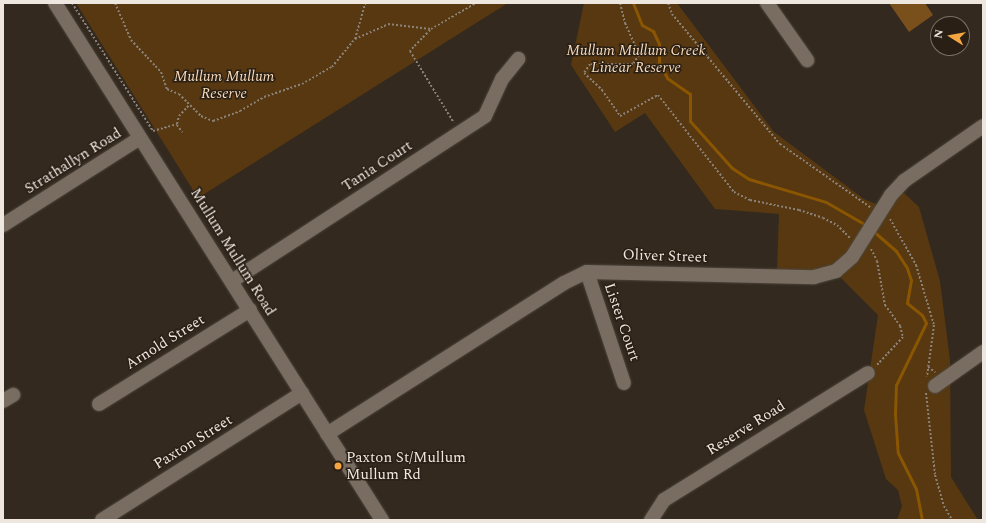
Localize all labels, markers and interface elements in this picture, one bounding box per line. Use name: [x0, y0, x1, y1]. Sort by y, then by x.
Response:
north arrow: [930, 16, 970, 56]
text: N: [930, 28, 948, 40]
park label: Mullum Mullum Creek Linear Reserve: [566, 41, 706, 76]
park label: Mullum Mullum Reserve: [174, 67, 274, 102]
street label: Strathallyn Road: [21, 124, 125, 198]
street label: Tania Court: [339, 137, 415, 195]
street label: Mullum Mullum Road: [186, 185, 280, 319]
street label: Oliver Street: [622, 246, 708, 266]
street label: Lister Court: [600, 281, 644, 363]
street label: Arnold Street: [122, 311, 208, 373]
street label: Reserve Road: [704, 397, 788, 459]
street label: Paxton Street: [150, 411, 236, 473]
place label: Paxton St/Mullum Mullum Rd: [346, 448, 466, 483]
marker: Paxton St/Mullum Mullum Rd: [333, 461, 343, 471]

